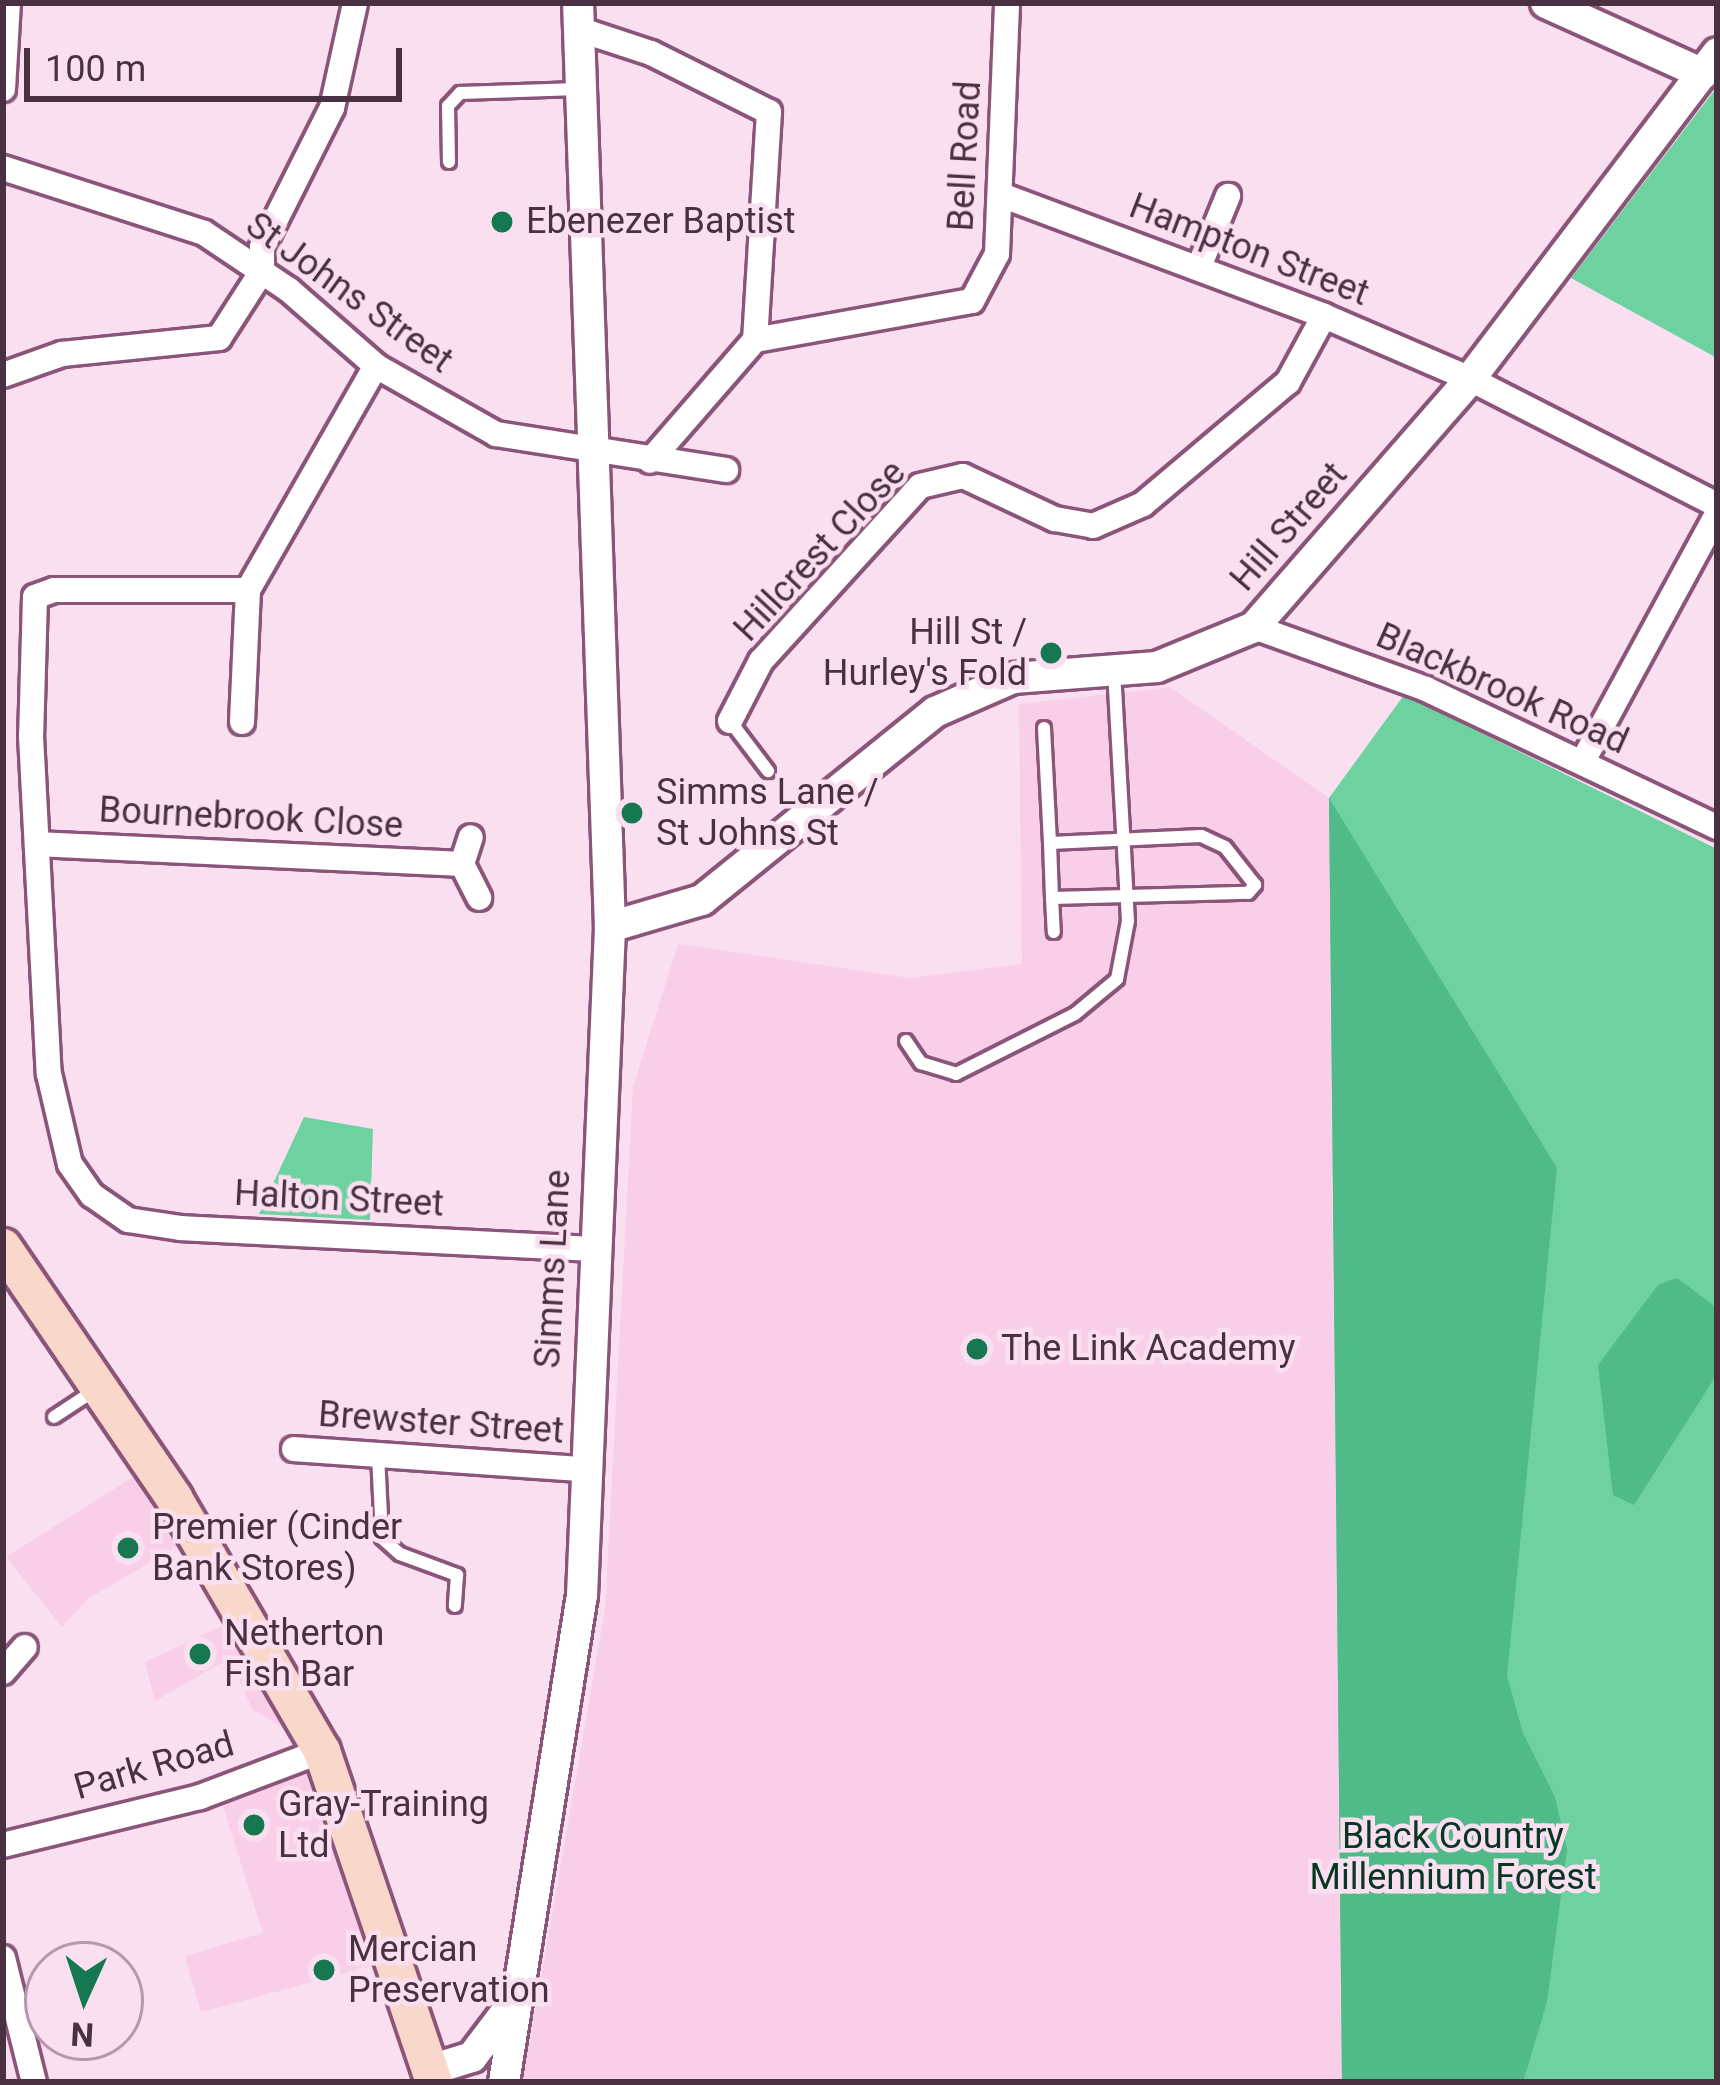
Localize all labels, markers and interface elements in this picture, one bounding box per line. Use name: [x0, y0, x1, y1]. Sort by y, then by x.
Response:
scale bar: [30, 24, 408, 98]
text: 100 m: [45, 48, 146, 90]
street label: Bell Road: [939, 80, 991, 232]
street label: Hampton Street: [1123, 185, 1375, 315]
place label: Ebenezer Baptist: [526, 200, 796, 244]
street label: St Johns Street: [237, 204, 461, 382]
marker: Ebenezer Baptist: [489, 209, 515, 235]
street label: Hillcrest Close: [725, 452, 915, 650]
street label: Hill Street: [1222, 454, 1356, 600]
place label: Hill St / Hurley's Fold: [823, 610, 1027, 695]
street label: Blackbrook Road: [1370, 614, 1634, 764]
marker: Hill St / Hurley's Fold: [1038, 640, 1064, 666]
place label: Simms Lane / St Johns St: [656, 770, 879, 855]
street label: Bournebrook Close: [98, 788, 404, 848]
marker: Simms Lane / St Johns St: [619, 800, 645, 826]
street label: Simms Lane: [526, 1169, 580, 1369]
street label: Halton Street: [233, 1172, 445, 1226]
place label: The Link Academy: [1001, 1327, 1295, 1371]
marker: The Link Academy: [964, 1336, 990, 1362]
street label: Brewster Street: [317, 1393, 565, 1453]
place label: Premier (Cinder Bank Stores): [152, 1505, 402, 1590]
marker: Premier (Cinder Bank Stores): [115, 1535, 141, 1561]
place label: Netherton Fish Bar: [224, 1611, 384, 1696]
marker: Netherton Fish Bar: [187, 1641, 213, 1667]
street label: Park Road: [69, 1723, 239, 1809]
place label: Gray-Training Ltd: [278, 1782, 489, 1867]
marker: Gray-Training Ltd: [241, 1812, 267, 1838]
park label: Black Country Millennium Forest: [1309, 1814, 1597, 1899]
place label: Mercian Preservation: [348, 1927, 550, 2012]
north arrow: [24, 1941, 144, 2061]
marker: Mercian Preservation: [311, 1957, 337, 1983]
text: N: [70, 2014, 95, 2055]

